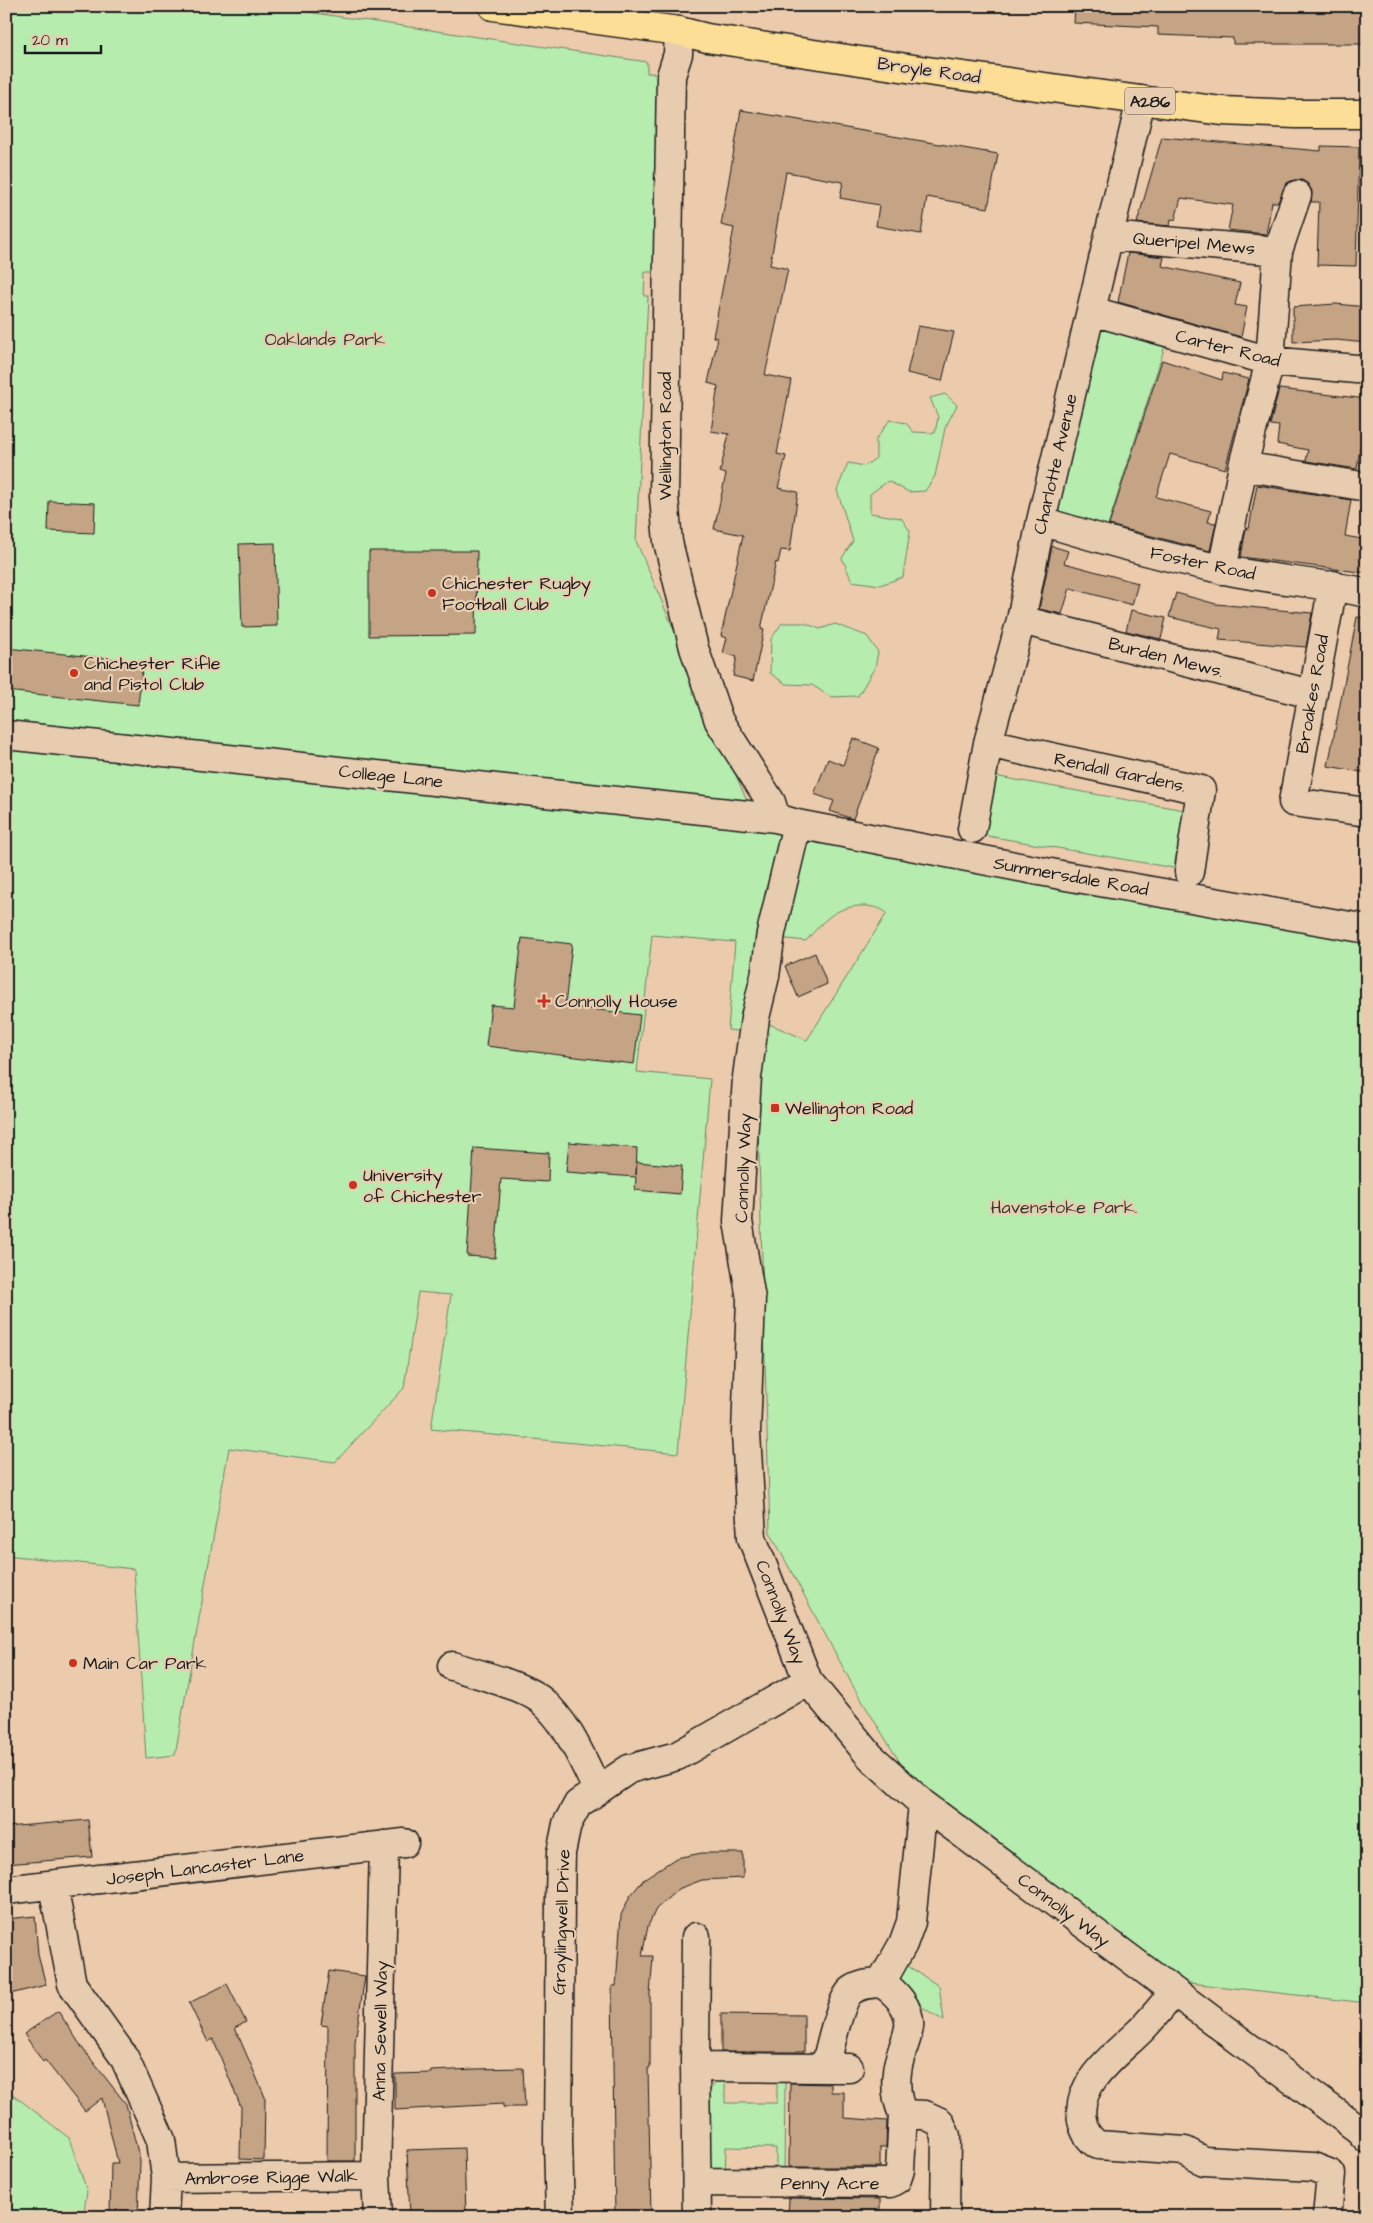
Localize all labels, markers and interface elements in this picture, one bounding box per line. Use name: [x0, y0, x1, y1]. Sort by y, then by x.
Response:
scale bar: [25, 22, 101, 54]
text: 20 m: [32, 30, 68, 51]
street label: Broyle Road: [876, 51, 982, 91]
road number: A286: [1125, 88, 1175, 114]
street label: Queripel Mews: [1132, 226, 1256, 261]
street label: Carter Road: [1173, 323, 1283, 374]
park label: Oaklands Park: [265, 327, 385, 352]
street label: Wellington Road: [653, 372, 679, 500]
street label: Charlotte Avenue: [1027, 391, 1084, 537]
street label: Foster Road: [1148, 540, 1258, 587]
place label: Chichester Rugby Football Club: [442, 571, 591, 617]
marker: Chichester Rugby Football Club: [426, 587, 438, 599]
street label: Burden Mews.: [1106, 631, 1226, 684]
street label: Broakes Road: [1290, 633, 1335, 756]
place label: Chichester Rifle and Pistol Club: [84, 651, 221, 697]
marker: Chichester Rifle and Pistol Club: [68, 667, 80, 679]
street label: Rendall Gardens.: [1052, 746, 1188, 799]
street label: College Lane: [337, 759, 445, 795]
street label: Summersdale Road: [991, 851, 1150, 902]
place label: Connolly House: [555, 989, 678, 1015]
marker: Connolly House: [537, 994, 551, 1008]
place label: Wellington Road: [785, 1096, 913, 1122]
marker: Wellington Road: [769, 1102, 781, 1114]
street label: Connolly Way: [729, 1113, 759, 1223]
place label: University of Chichester: [363, 1163, 481, 1209]
marker: University of Chichester: [347, 1179, 359, 1191]
park label: Havenstoke Park.: [991, 1195, 1137, 1220]
street label: Connolly Way: [748, 1556, 812, 1668]
place label: Main Car Park: [83, 1651, 207, 1676]
marker: Main Car Park: [67, 1657, 79, 1669]
street label: Joseph Lancaster Lane: [105, 1843, 306, 1892]
street label: Graylingwell Drive: [546, 1848, 578, 1995]
street label: Connolly Way: [1012, 1867, 1115, 1954]
street label: Anna Sewell Way: [367, 1961, 395, 2101]
street label: Ambrose Rigge Walk: [184, 2163, 358, 2193]
street label: Penny Acre: [781, 2171, 880, 2197]

